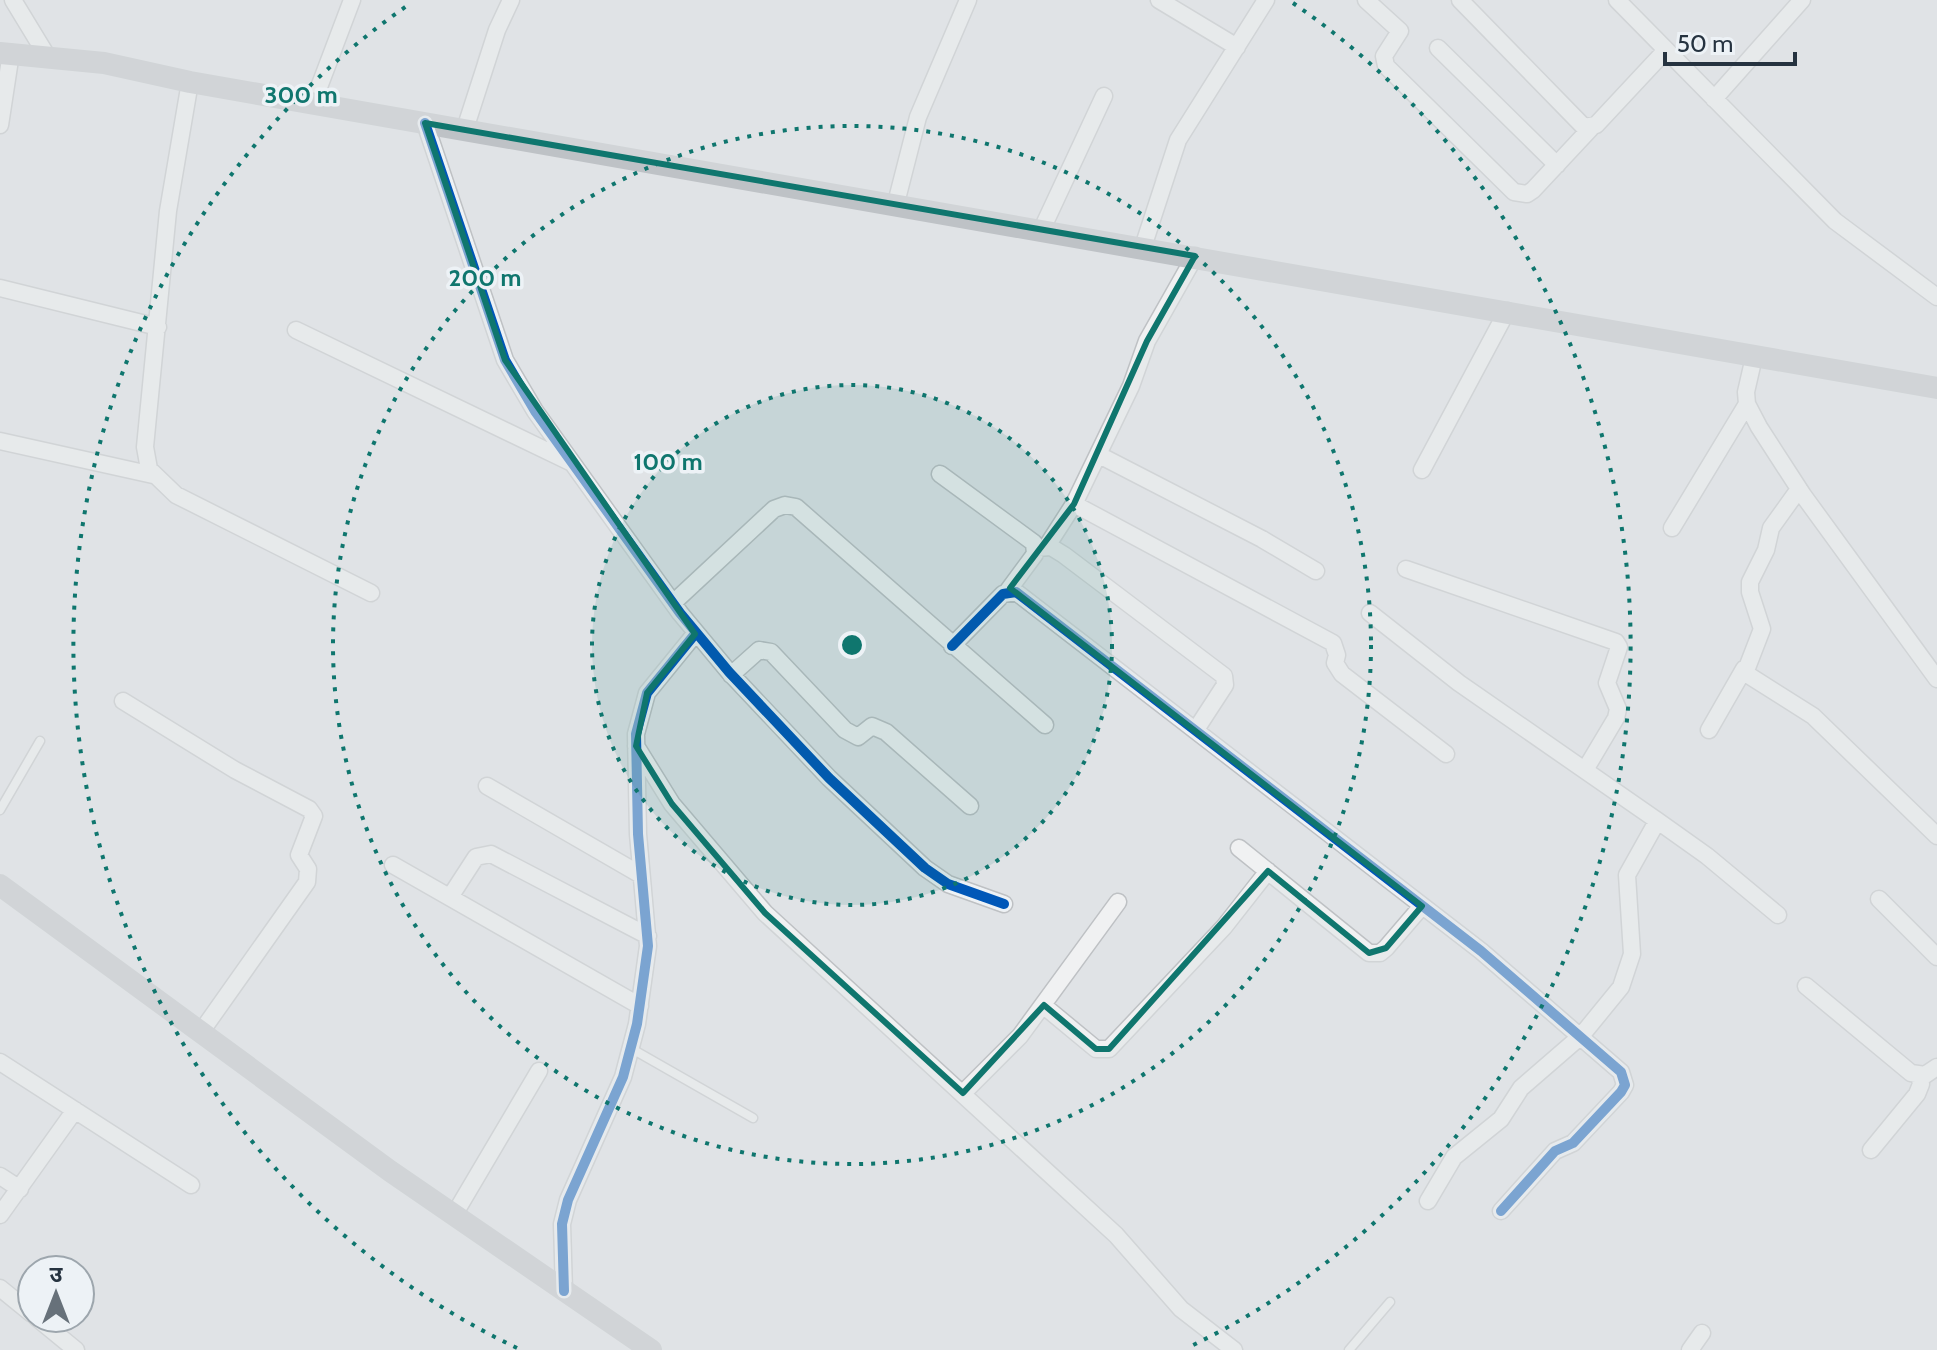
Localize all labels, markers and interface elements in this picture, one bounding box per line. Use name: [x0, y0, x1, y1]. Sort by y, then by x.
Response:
scale bar: [1665, 16, 1795, 66]
text: 50 m: [1677, 29, 1733, 58]
text: 300 m: [264, 80, 338, 109]
text: 200 m: [449, 263, 521, 292]
text: 100 m: [633, 447, 703, 476]
centre of rings: [838, 631, 866, 659]
north arrow: [16, 1254, 96, 1334]
text: उ: [50, 1261, 64, 1288]

